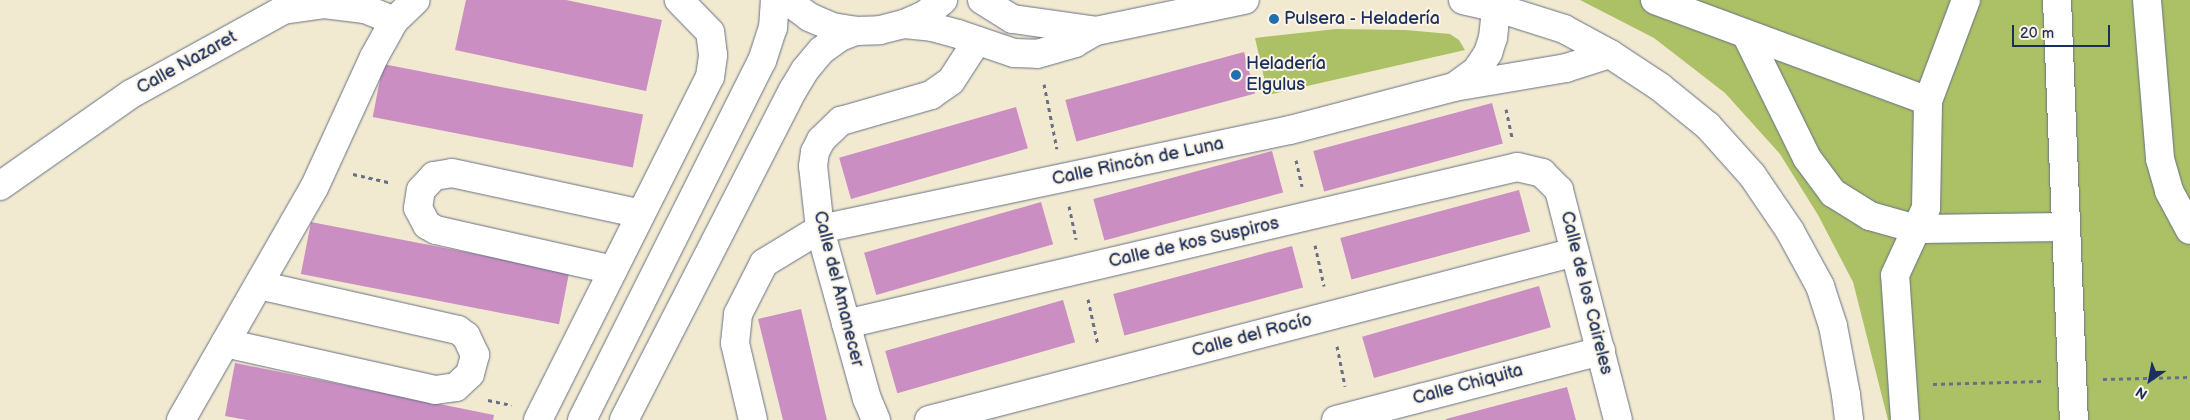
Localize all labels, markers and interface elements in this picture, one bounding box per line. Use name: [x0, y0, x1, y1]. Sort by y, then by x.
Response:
place label: Pulsera - Heladería: [1284, 8, 1441, 30]
marker: Pulsera - Heladería: [1268, 13, 1280, 25]
scale bar: [2015, 15, 2112, 47]
text: 20 m: [2020, 24, 2054, 43]
street label: Calle Nazaret: [133, 27, 241, 99]
place label: Heladería Elgulus: [1246, 54, 1326, 96]
marker: Heladería Elgulus: [1230, 69, 1242, 81]
street label: Calle Rincón de Luna: [1050, 133, 1226, 191]
street label: Calle del Amanecer: [808, 209, 868, 369]
street label: Calle de los Caireles: [1555, 209, 1617, 377]
street label: Calle de kos Suspiros: [1107, 213, 1281, 273]
street label: Calle del Rocío: [1190, 310, 1314, 362]
north arrow: [2125, 355, 2175, 405]
street label: Calle Chiquita: [1410, 360, 1526, 410]
text: N: [2133, 383, 2151, 403]

